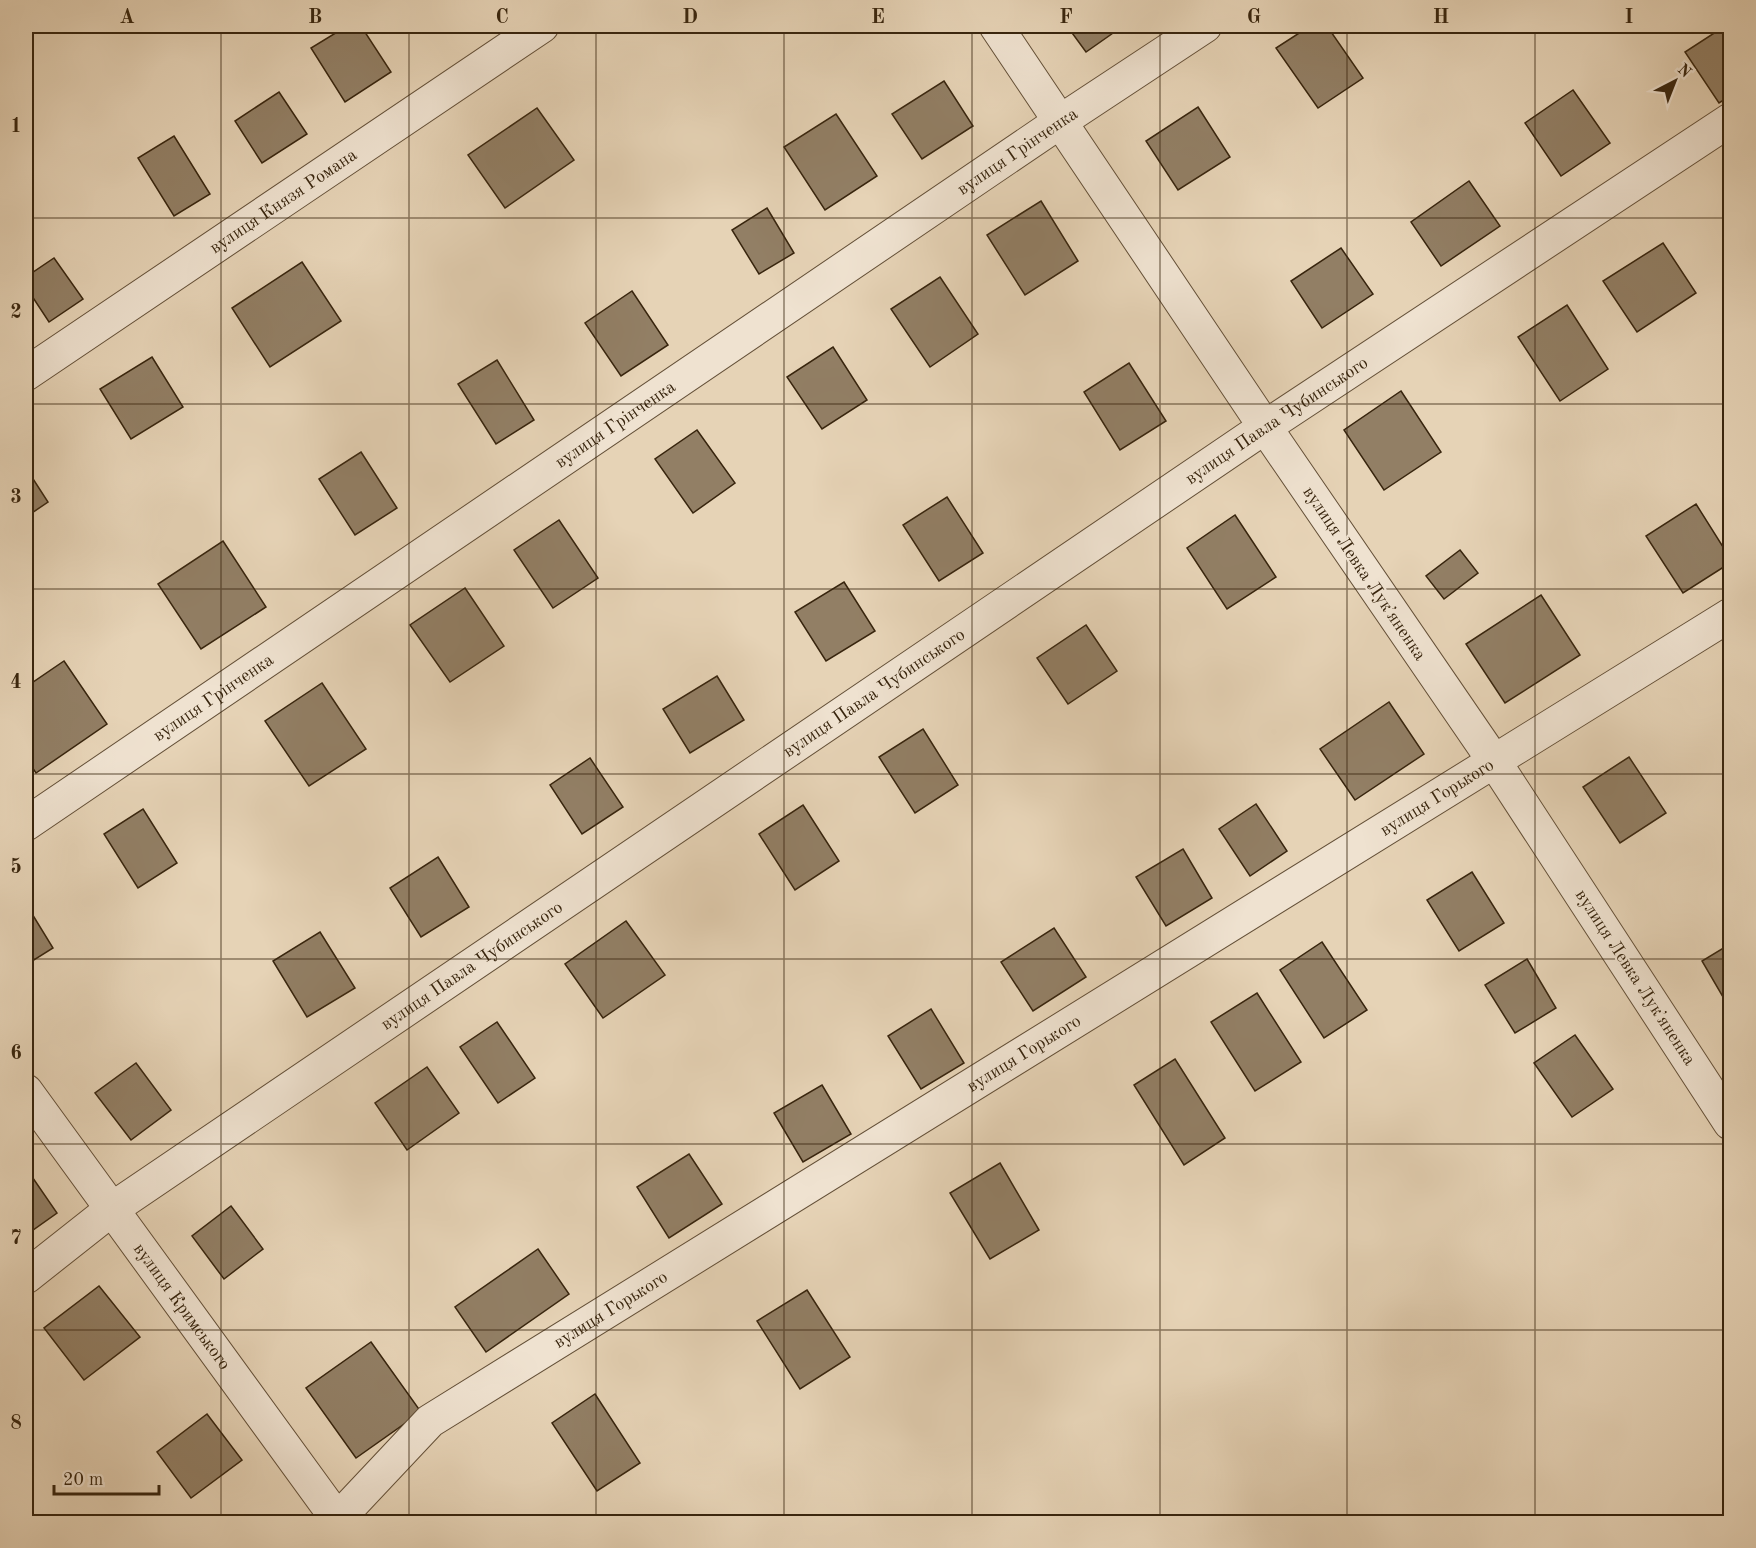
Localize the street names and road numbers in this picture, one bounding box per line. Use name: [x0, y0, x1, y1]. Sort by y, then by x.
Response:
street label: вулиця Грінченка: [954, 105, 1081, 199]
street label: вулиця Князя Романа: [207, 146, 360, 257]
street label: вулиця Павла Чубинського: [1182, 354, 1371, 488]
street label: вулиця Грінченка: [552, 378, 679, 472]
street label: вулиця Левка Лукʼяненка: [1299, 483, 1429, 664]
street label: вулиця Павла Чубинського: [780, 625, 969, 761]
street label: вулиця Грінченка: [150, 651, 277, 745]
street label: вулиця Горького: [1377, 756, 1497, 840]
street label: вулиця Левка Лукʼяненка: [1572, 886, 1699, 1069]
street label: вулиця Павла Чубинського: [378, 898, 566, 1034]
street label: вулиця Горького: [964, 1012, 1084, 1096]
street label: вулиця Кримського: [130, 1240, 234, 1373]
street label: вулиця Горького: [551, 1268, 671, 1352]

